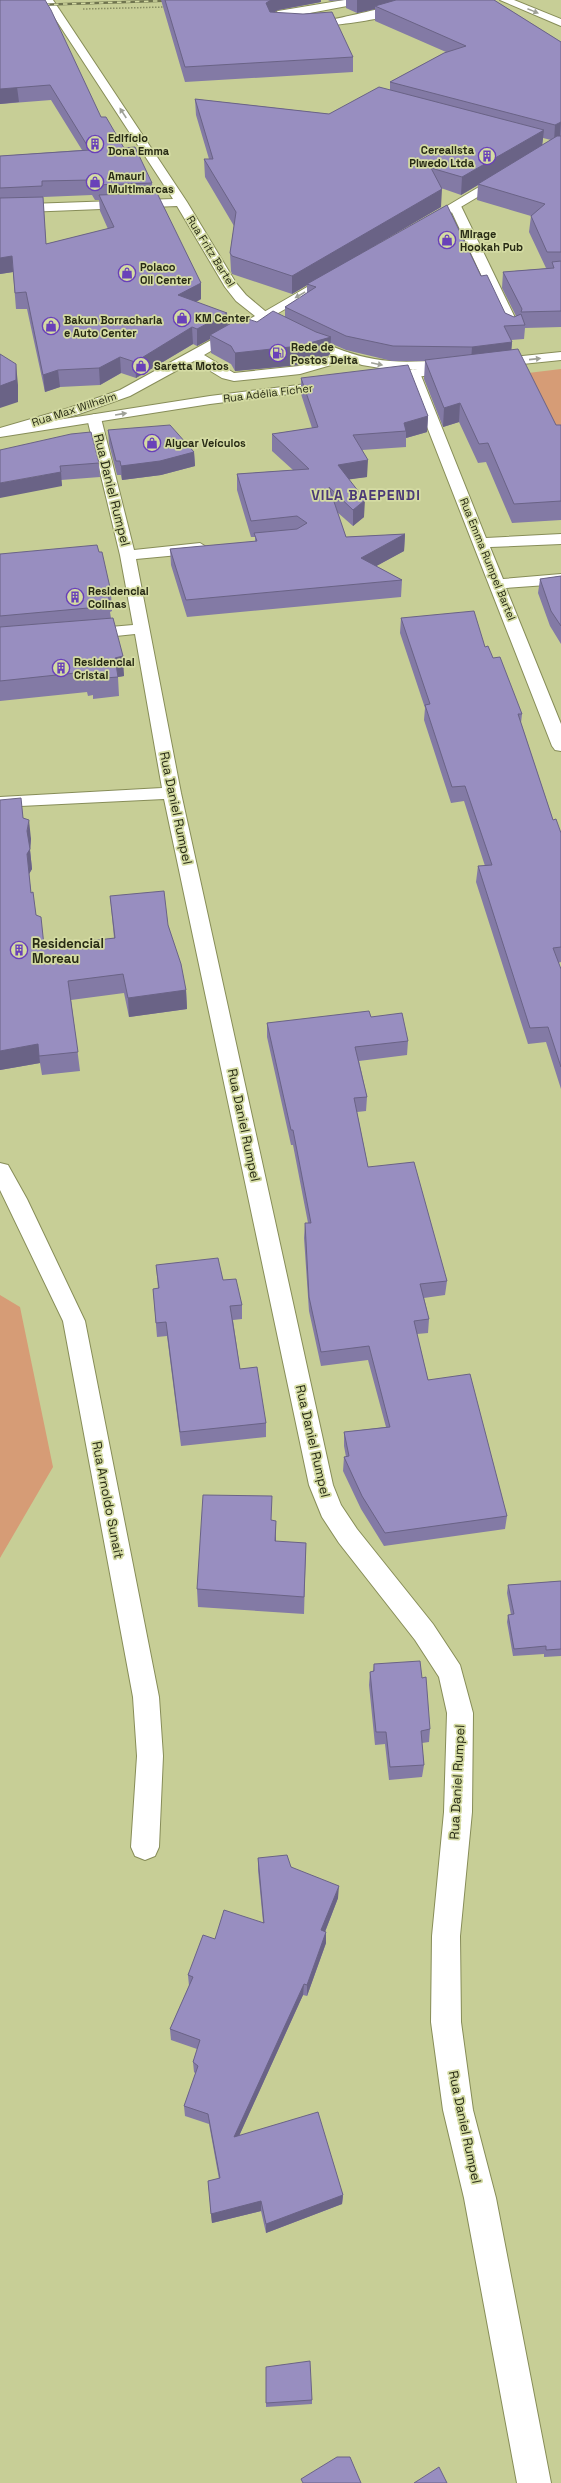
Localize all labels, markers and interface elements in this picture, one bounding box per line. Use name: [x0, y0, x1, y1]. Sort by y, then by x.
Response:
one-way arrow: [528, 9, 540, 15]
one-way arrow: [119, 107, 127, 118]
place label: Edifício Dona Emma: [108, 131, 170, 158]
building icon: Edifício Dona Emma: [85, 134, 105, 154]
place label: Cerealista Piwedo Ltda: [409, 143, 475, 170]
building icon: Cerealista Piwedo Ltda: [477, 146, 497, 166]
place label: Amauri Multimarcas: [108, 169, 174, 196]
shop icon: Amauri Multimarcas: [85, 172, 105, 192]
street label: Rua Fritz Bartel: [184, 213, 238, 289]
place label: Mirage Hookah Pub: [460, 227, 523, 254]
shop icon: Mirage Hookah Pub: [437, 230, 457, 250]
place label: Polaco Oil Center: [140, 260, 192, 287]
shop icon: Polaco Oil Center: [117, 263, 137, 283]
one-way arrow: [294, 292, 306, 299]
shop icon: KM Center: [172, 308, 192, 328]
place label: KM Center: [195, 311, 251, 325]
place label: Bakun Borracharia e Auto Center: [64, 313, 163, 340]
shop icon: Bakun Borracharia e Auto Center: [41, 316, 61, 336]
place label: Rede de Postos Delta: [291, 340, 359, 367]
fuel station icon: Rede de Postos Delta: [268, 343, 288, 363]
shop icon: Saretta Motos: [131, 356, 151, 376]
one-way arrow: [529, 356, 541, 362]
place label: Saretta Motos: [154, 359, 229, 373]
one-way arrow: [370, 361, 383, 367]
street label: Rua Adélia Ficher: [222, 381, 314, 405]
street label: Rua Max Wilhelm: [30, 389, 118, 429]
one-way arrow: [115, 411, 128, 417]
street label: Rua Daniel Rumpel: [90, 432, 134, 548]
shop icon: Alycar Veículos: [142, 433, 162, 453]
place label: Alycar Veículos: [165, 436, 246, 450]
district label: VILA BAEPENDI: [311, 486, 421, 504]
street label: Rua Emma Rumpel Bartel: [457, 496, 519, 622]
place label: Residencial Colinas: [88, 584, 149, 611]
building icon: Residencial Colinas: [65, 587, 85, 607]
place label: Residencial Cristal: [74, 655, 135, 682]
building icon: Residencial Cristal: [51, 658, 71, 678]
street label: Rua Daniel Rumpel: [156, 750, 196, 866]
place label: Residencial Moreau: [32, 935, 104, 967]
building icon: Residencial Moreau: [9, 940, 29, 960]
street label: Rua Daniel Rumpel: [224, 1067, 264, 1183]
street label: Rua Daniel Rumpel: [292, 1383, 334, 1499]
street label: Rua Arnoldo Sunait: [88, 1440, 128, 1560]
street label: Rua Daniel Rumpel: [446, 1724, 468, 1840]
street label: Rua Daniel Rumpel: [445, 2069, 485, 2185]

